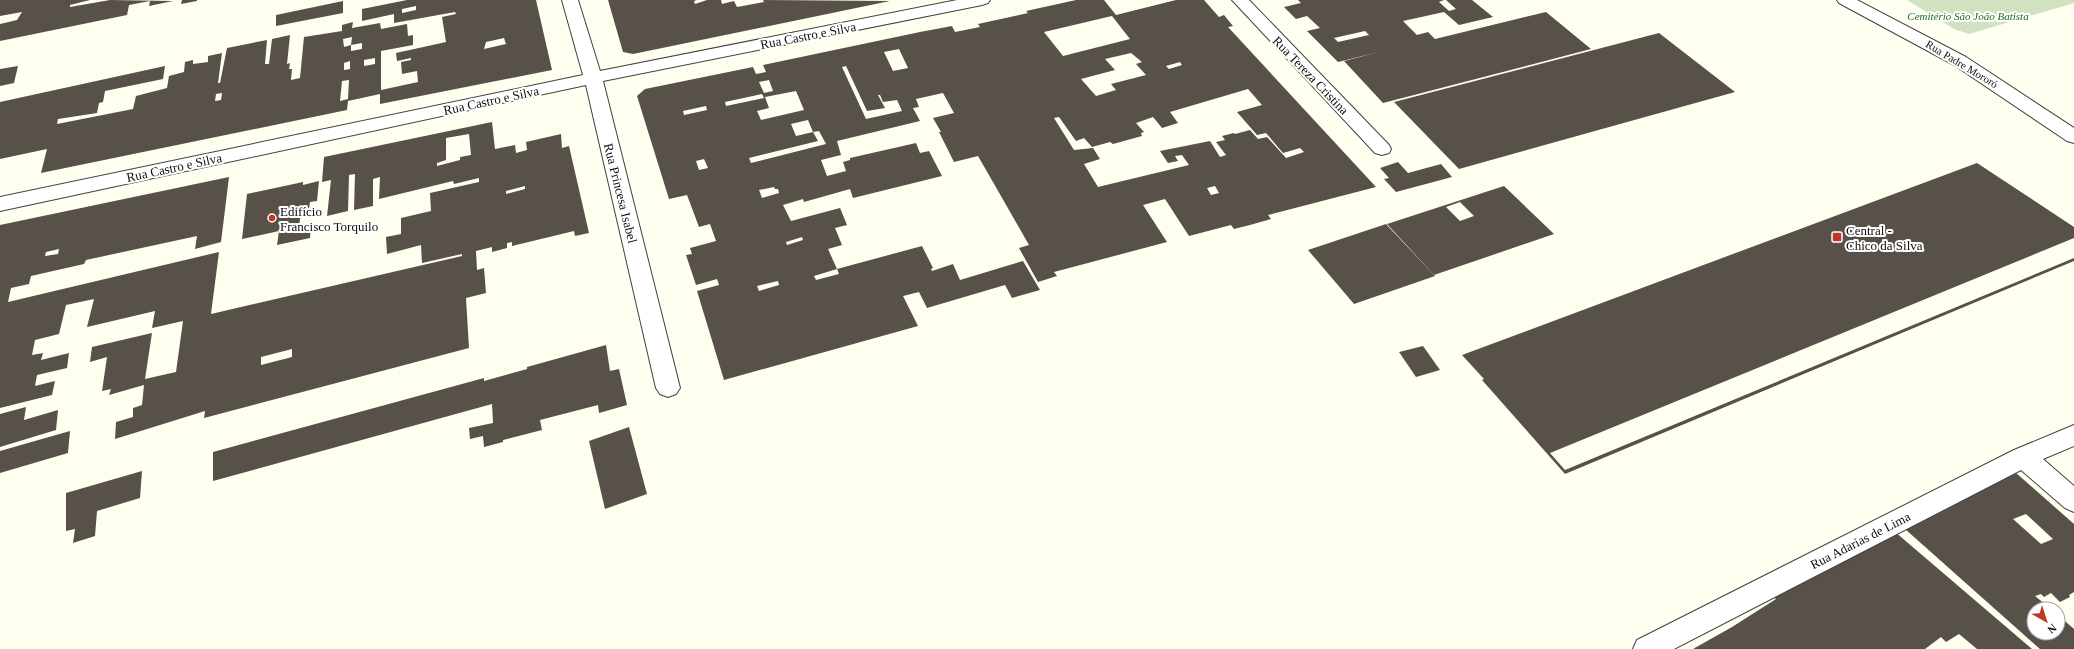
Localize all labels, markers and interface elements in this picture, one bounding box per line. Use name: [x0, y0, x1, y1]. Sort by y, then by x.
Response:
park label: Cemitério São João Batista: [1907, 10, 2029, 22]
street label: Rua Castro e Silva: [759, 19, 857, 52]
street label: Rua Tereza Cristina: [1270, 33, 1352, 118]
street label: Rua Padre Mororó: [1924, 38, 2001, 90]
street label: Rua Castro e Silva: [442, 83, 540, 118]
street label: Rua Princesa Isabel: [601, 142, 640, 245]
street label: Rua Castro e Silva: [125, 150, 223, 185]
place label: Edifício Francisco Torquilo: [280, 204, 378, 234]
marker: Edifício Francisco Torquilo: [267, 213, 277, 223]
place label: Central - Chico da Silva: [1846, 223, 1923, 253]
marker: Central - Chico da Silva: [1831, 231, 1843, 243]
street label: Rua Adarias de Lima: [1808, 509, 1913, 572]
north arrow: [2026, 601, 2066, 641]
text: N: [2045, 622, 2059, 636]

